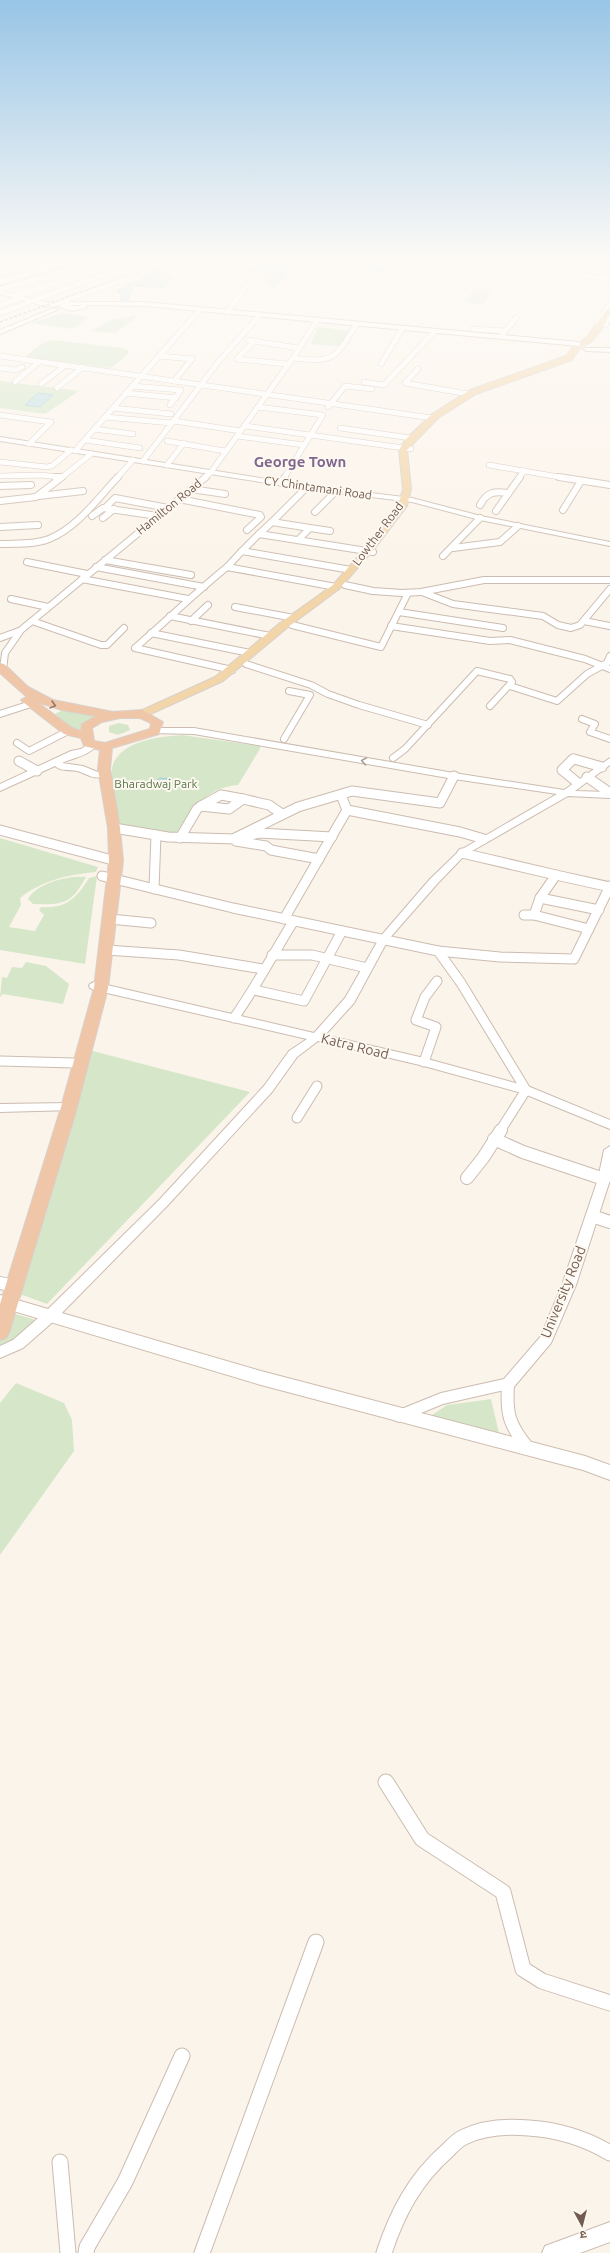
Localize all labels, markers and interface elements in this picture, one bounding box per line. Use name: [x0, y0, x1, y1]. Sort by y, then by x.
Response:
district label: George Town: [254, 453, 346, 470]
street label: CY Chintamani Road: [263, 473, 373, 502]
street label: Hamilton Road: [134, 476, 204, 537]
street label: Lowther Road: [350, 500, 406, 568]
one-way arrow: [49, 700, 56, 709]
one-way arrow: [361, 757, 367, 766]
park label: Bharadwaj Park: [114, 777, 198, 790]
street label: Katra Road: [319, 1030, 391, 1062]
street label: University Road: [537, 1244, 589, 1340]
north arrow: [562, 2205, 602, 2245]
text: उ: [579, 2229, 587, 2241]

